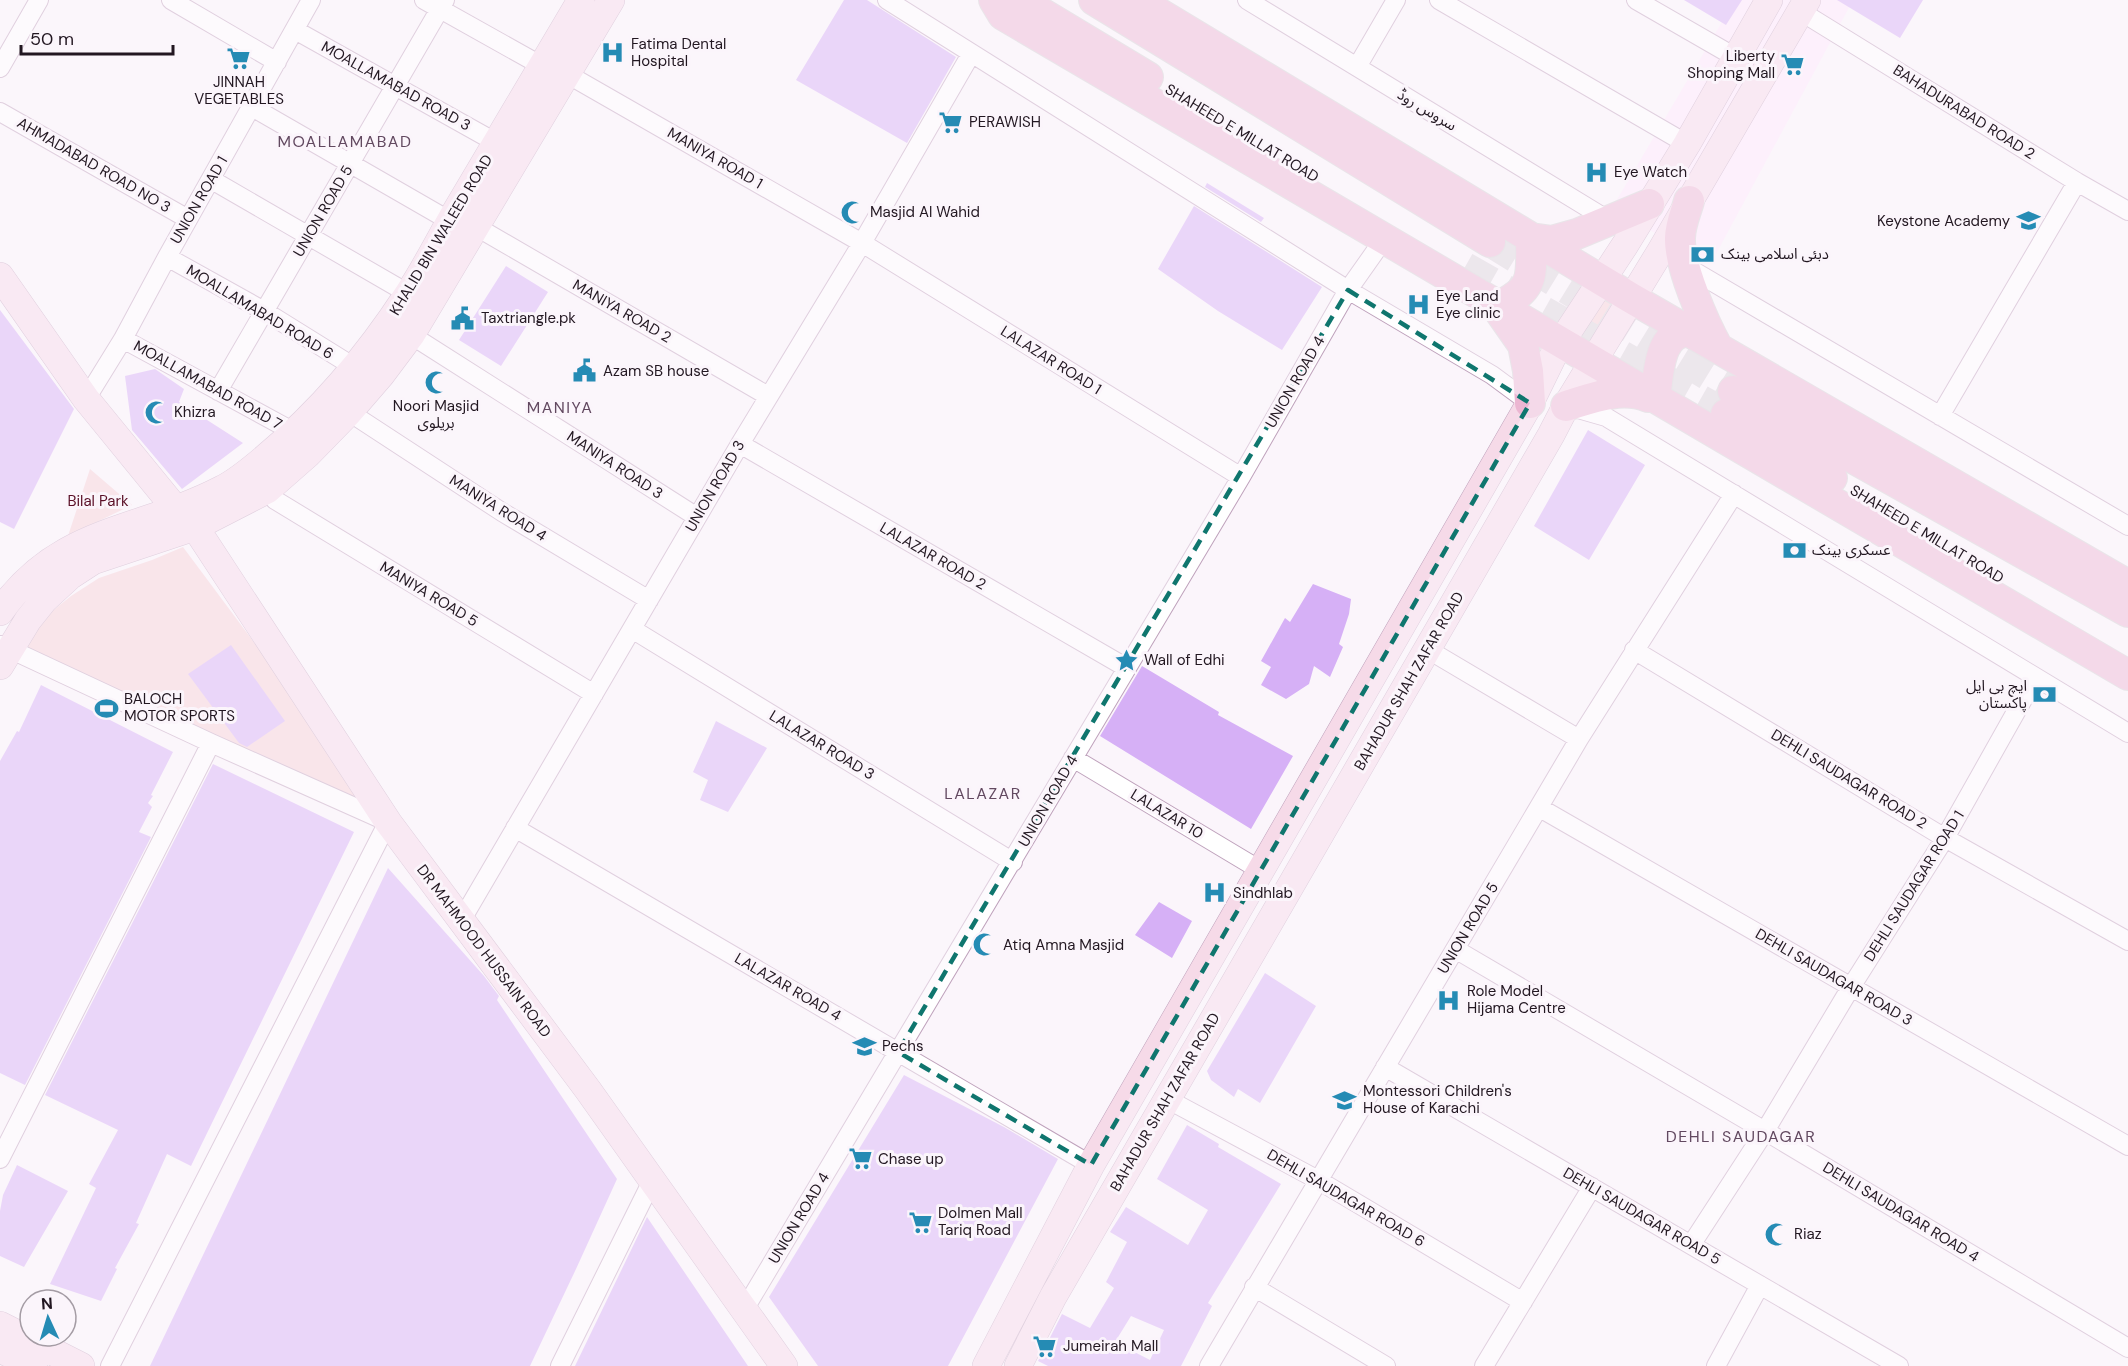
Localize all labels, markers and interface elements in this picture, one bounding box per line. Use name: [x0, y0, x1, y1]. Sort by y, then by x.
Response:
scale bar: [21, 18, 172, 56]
text: 50 m: [30, 27, 74, 51]
place label: Fatima Dental Hospital: [631, 34, 726, 71]
street label: MOALLAMABAD ROAD 3: [318, 37, 474, 135]
hospital icon: Fatima Dental Hospital: [600, 40, 626, 66]
supermarket icon: JINNAH VEGETABLES: [226, 45, 252, 71]
place label: Liberty Shoping Mall: [1687, 46, 1776, 83]
supermarket icon: Liberty Shoping Mall: [1780, 52, 1806, 78]
street label: BAHADURABAD ROAD 2: [1889, 60, 2039, 164]
place label: JINNAH VEGETABLES: [194, 72, 284, 109]
street label: SHAHEED E MILLAT ROAD: [1161, 79, 1323, 187]
street label: سروس روڈ: [1394, 84, 1461, 136]
supermarket icon: PERAWISH: [938, 109, 964, 135]
place label: PERAWISH: [969, 112, 1041, 132]
street label: AHMADABAD ROAD NO 3: [14, 113, 174, 217]
street label: MANIYA ROAD 1: [664, 123, 766, 193]
district label: MOALLAMABAD: [278, 131, 412, 152]
street label: KHALID BIN WALEED ROAD: [385, 151, 497, 319]
street label: UNION ROAD 1: [166, 152, 232, 248]
hospital icon: Eye Watch: [1583, 159, 1609, 185]
street label: UNION ROAD 5: [289, 161, 357, 261]
place label: Eye Watch: [1614, 162, 1687, 182]
mosque icon: Masjid Al Wahid: [839, 199, 865, 225]
place label: Masjid Al Wahid: [870, 202, 980, 222]
school or university icon: Keystone Academy: [2015, 208, 2041, 234]
place label: Keystone Academy: [1877, 211, 2011, 231]
bank icon: دبئی اسلامی بینک: [1690, 241, 1716, 267]
place label: دبئی اسلامی بینک: [1721, 244, 1829, 264]
street label: MOALLAMABAD ROAD 6: [183, 260, 337, 364]
street label: MANIYA ROAD 2: [569, 275, 675, 347]
place label: Eye Land Eye clinic: [1436, 286, 1501, 323]
hospital icon: Eye Land Eye clinic: [1405, 292, 1431, 318]
public building icon: Taxtriangle.pk: [450, 305, 476, 331]
place label: Taxtriangle.pk: [481, 308, 576, 328]
street label: LALAZAR ROAD 1: [997, 321, 1105, 399]
street label: UNION ROAD 4: [1261, 332, 1329, 432]
street label: MOALLAMABAD ROAD 7: [130, 336, 286, 434]
public building icon: Azam SB house: [572, 358, 598, 384]
place label: Azam SB house: [603, 361, 709, 381]
mosque icon: Noori Masjid بریلوی: [423, 369, 449, 395]
place label: Noori Masjid بریلوی: [393, 396, 479, 433]
district label: MANIYA: [527, 397, 593, 418]
mosque icon: Khizra: [143, 399, 169, 425]
place label: Khizra: [174, 402, 216, 422]
street label: MANIYA ROAD 3: [563, 426, 667, 504]
street label: UNION ROAD 3: [681, 437, 749, 535]
street label: MANIYA ROAD 4: [446, 470, 550, 546]
street label: SHAHEED E MILLAT ROAD: [1846, 480, 2008, 588]
park label: Bilal Park: [67, 491, 129, 511]
street label: LALAZAR ROAD 2: [876, 517, 990, 595]
bank icon: عسکری بینک: [1781, 537, 1807, 563]
place label: عسکری بینک: [1812, 540, 1891, 560]
street label: MANIYA ROAD 5: [376, 557, 482, 631]
street label: BAHADUR SHAH ZAFAR ROAD: [1350, 588, 1468, 774]
place icon: Wall of Edhi: [1113, 647, 1139, 673]
place label: Wall of Edhi: [1144, 650, 1225, 670]
place label: ایچ بی ایل پاکستان: [1966, 676, 2027, 713]
bank icon: ایچ بی ایل پاکستان: [2032, 682, 2058, 708]
place label: BALOCH MOTOR SPORTS: [124, 689, 235, 726]
sports icon: BALOCH MOTOR SPORTS: [93, 695, 119, 721]
street label: LALAZAR ROAD 3: [766, 706, 878, 784]
street label: DEHLI SAUDAGAR ROAD 2: [1767, 725, 1931, 833]
street label: UNION ROAD 4: [1014, 751, 1082, 851]
district label: LALAZAR: [944, 783, 1022, 804]
street label: LALAZAR 10: [1127, 784, 1207, 844]
street label: DEHLI SAUDAGAR ROAD 1: [1859, 807, 1969, 965]
street label: DR MAHMOOD HUSSAIN ROAD: [412, 861, 556, 1041]
street label: UNION ROAD 5: [1433, 879, 1503, 977]
hospital icon: Sindhlab: [1202, 880, 1228, 906]
place label: Sindhlab: [1233, 883, 1293, 903]
street label: DEHLI SAUDAGAR ROAD 3: [1752, 924, 1916, 1030]
mosque icon: Atiq Amna Masjid: [972, 932, 998, 958]
place label: Atiq Amna Masjid: [1003, 935, 1124, 955]
street label: LALAZAR ROAD 4: [731, 948, 845, 1026]
place label: Role Model Hijama Centre: [1467, 981, 1566, 1018]
hospital icon: Role Model Hijama Centre: [1436, 987, 1462, 1013]
street label: BAHADUR SHAH ZAFAR ROAD: [1106, 1009, 1224, 1195]
school or university icon: Pechs: [851, 1033, 877, 1059]
place label: Pechs: [882, 1036, 924, 1056]
place label: Montessori Children's House of Karachi: [1363, 1081, 1512, 1118]
school or university icon: Montessori Children's House of Karachi: [1332, 1087, 1358, 1113]
district label: DEHLI SAUDAGAR: [1666, 1126, 1816, 1147]
street label: DEHLI SAUDAGAR ROAD 6: [1263, 1145, 1429, 1251]
supermarket icon: Chase up: [847, 1146, 873, 1172]
place label: Chase up: [878, 1149, 944, 1169]
street label: DEHLI SAUDAGAR ROAD 4: [1819, 1157, 1983, 1267]
street label: DEHLI SAUDAGAR ROAD 5: [1560, 1163, 1724, 1269]
street label: UNION ROAD 4: [764, 1169, 834, 1267]
place label: Dolmen Mall Tariq Road: [938, 1203, 1023, 1240]
supermarket icon: Dolmen Mall Tariq Road: [907, 1209, 933, 1235]
mosque icon: Riaz: [1763, 1221, 1789, 1247]
place label: Riaz: [1794, 1224, 1822, 1244]
north arrow: [18, 1288, 78, 1348]
text: N: [40, 1293, 54, 1314]
supermarket icon: Jumeirah Mall: [1032, 1333, 1058, 1359]
place label: Jumeirah Mall: [1063, 1336, 1158, 1356]

